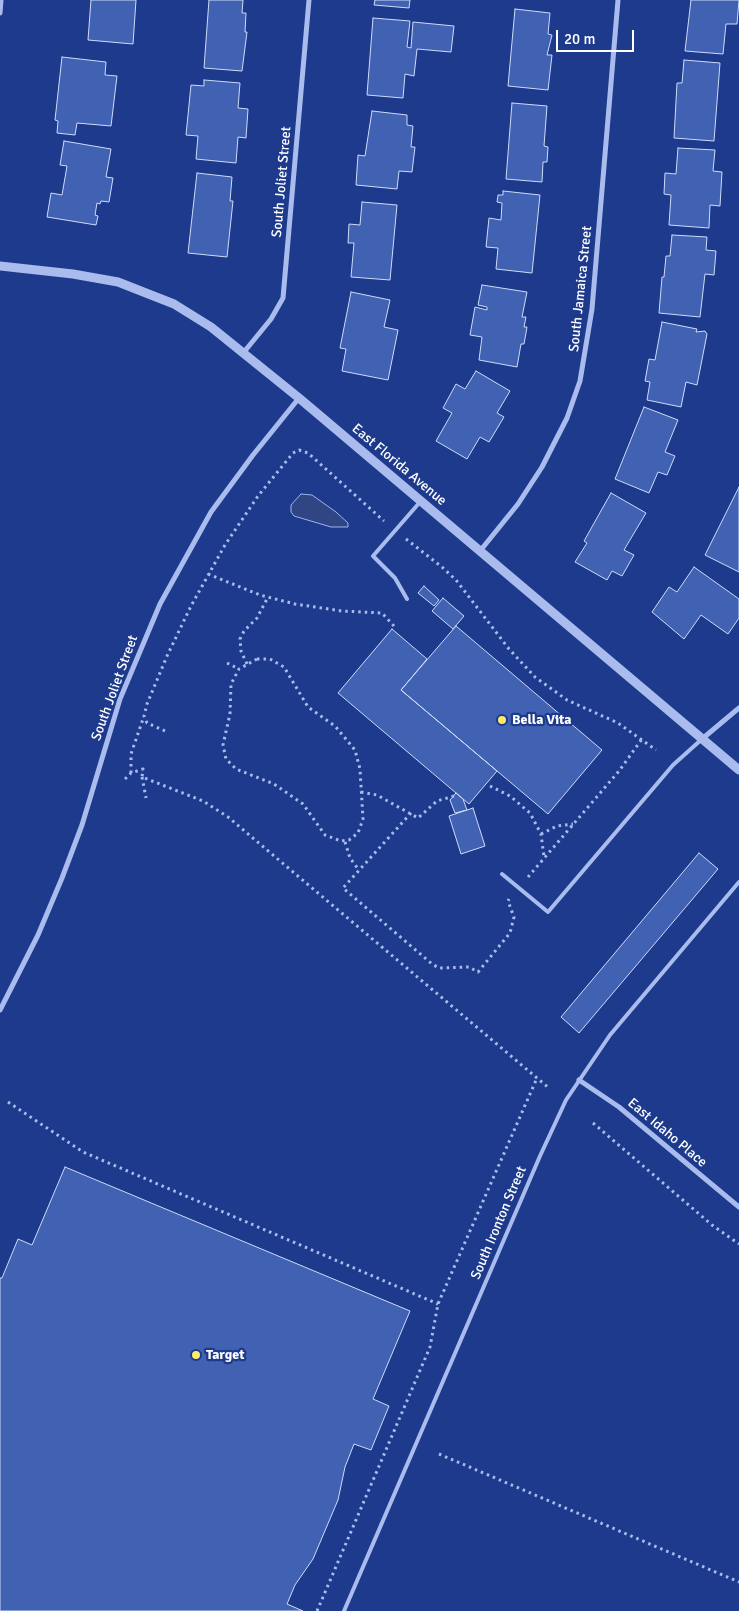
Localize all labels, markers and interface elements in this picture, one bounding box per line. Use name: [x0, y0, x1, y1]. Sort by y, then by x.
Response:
scale bar: [559, 20, 636, 52]
text: 20 m: [564, 30, 595, 48]
street label: South Joliet Street: [269, 126, 295, 238]
street label: South Jamaica Street: [566, 225, 596, 353]
street label: East Florida Avenue: [348, 421, 450, 509]
street label: South Joliet Street: [88, 633, 142, 743]
place label: Bella Vita: [512, 712, 571, 728]
marker: Bella Vita: [496, 714, 508, 726]
street label: East Idaho Place: [624, 1095, 710, 1171]
street label: South Ironton Street: [468, 1164, 530, 1282]
place label: Target: [206, 1347, 244, 1363]
marker: Target: [190, 1349, 202, 1361]

